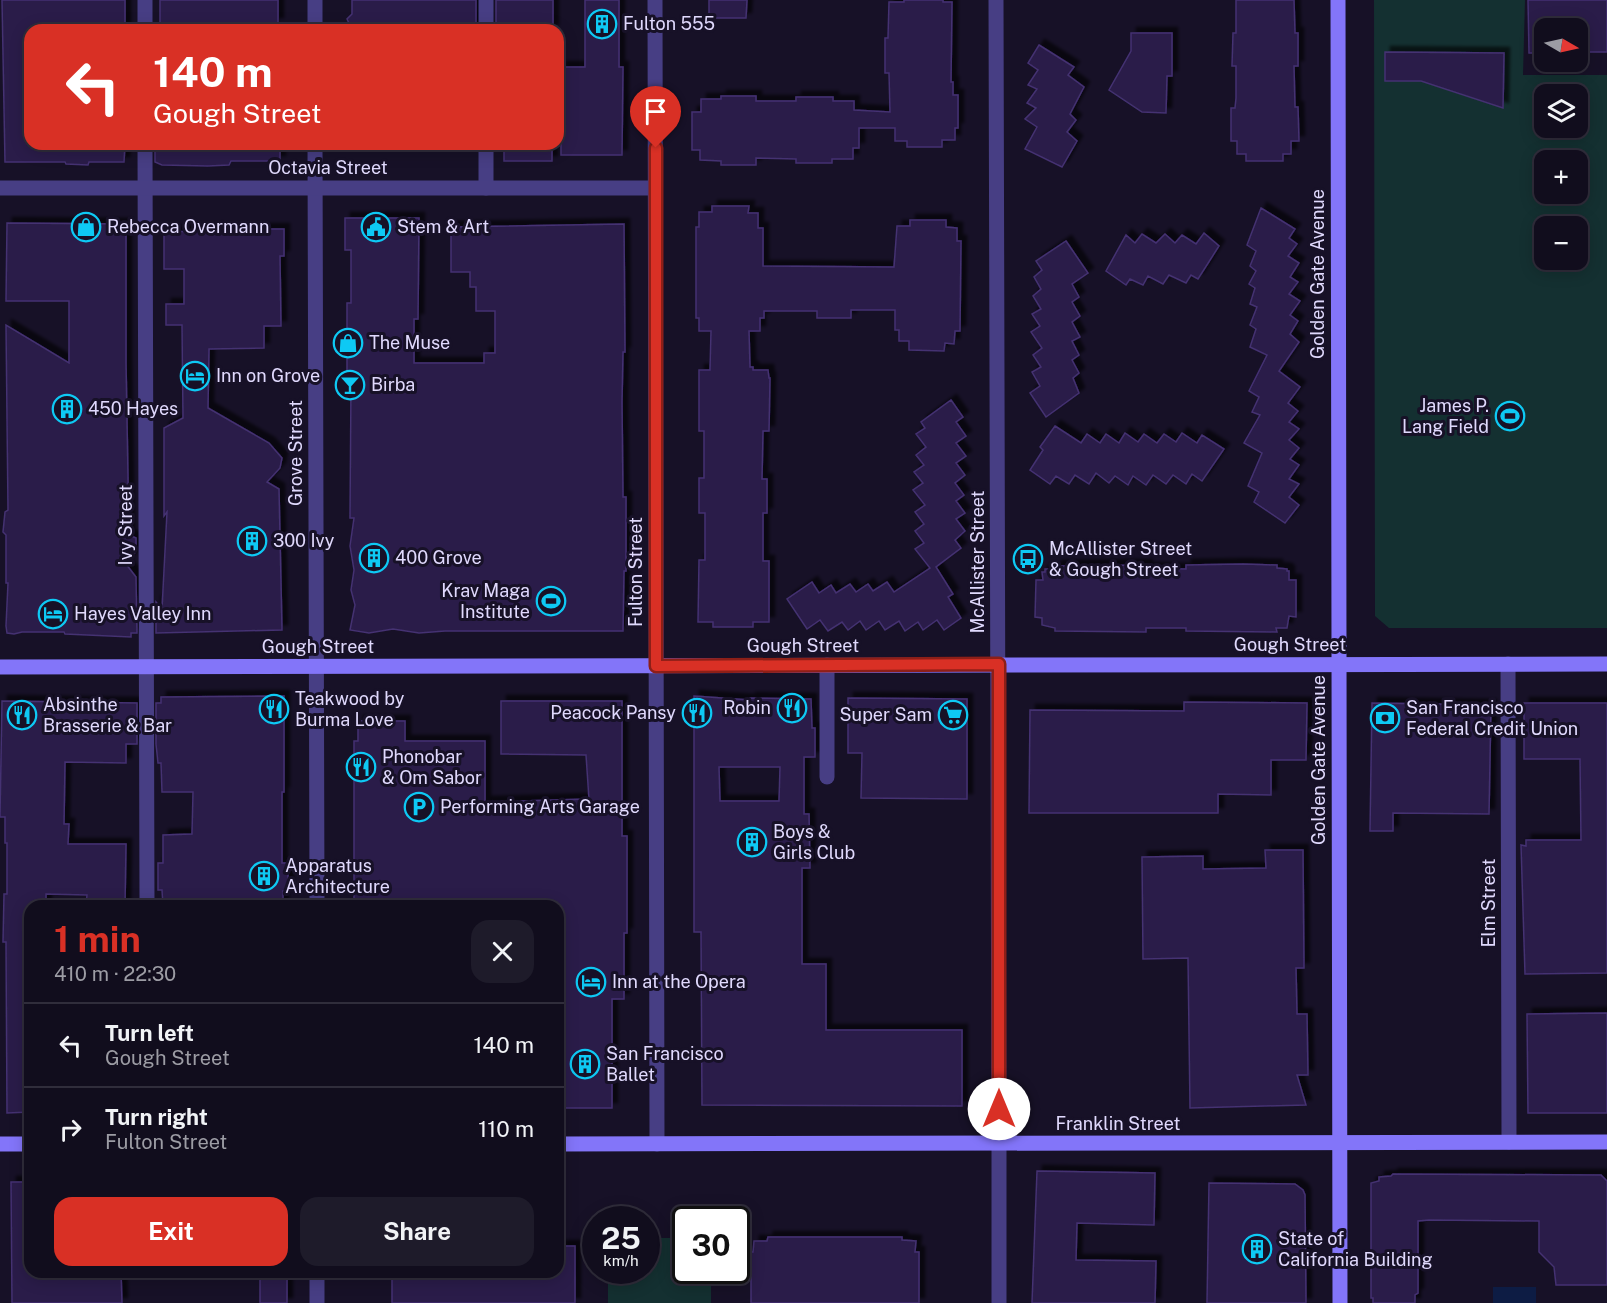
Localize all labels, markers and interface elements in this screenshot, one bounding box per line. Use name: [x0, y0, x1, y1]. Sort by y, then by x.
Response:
building icon: Fulton 555: [586, 8, 618, 40]
place label: Fulton 555: [623, 13, 715, 34]
north arrow: [1534, 18, 1588, 72]
map controls: [1534, 18, 1588, 270]
text: 140 m: [153, 47, 273, 96]
icon: left: [54, 48, 132, 126]
button: layers: [1534, 84, 1588, 138]
pin: [630, 86, 681, 148]
icon: arrive: [639, 95, 672, 128]
text: Gough Street: [153, 97, 321, 129]
button: +: [1534, 150, 1588, 204]
street label: Octavia Street: [268, 157, 388, 178]
street label: Golden Gate Avenue: [1307, 189, 1328, 359]
shop icon: Rebecca Overmann: [70, 211, 102, 243]
public building icon: Stem & Art: [360, 211, 392, 243]
place label: Rebecca Overmann: [107, 216, 269, 237]
place label: Stem & Art: [397, 216, 489, 237]
button: −: [1534, 216, 1588, 270]
shop icon: The Muse: [332, 327, 364, 359]
place label: The Muse: [369, 332, 450, 353]
hotel icon: Inn on Grove: [179, 360, 211, 392]
place label: Inn on Grove: [216, 365, 320, 386]
bar icon: Birba: [334, 369, 366, 401]
place label: Birba: [371, 374, 415, 395]
building icon: 450 Hayes: [51, 393, 83, 425]
place label: James P. Lang Field: [1402, 395, 1489, 437]
place label: 450 Hayes: [88, 398, 178, 419]
street label: Grove Street: [285, 400, 306, 506]
sports icon: James P. Lang Field: [1494, 400, 1526, 432]
street label: Ivy Street: [115, 485, 136, 565]
street label: McAllister Street: [967, 490, 988, 634]
street label: Fulton Street: [625, 517, 646, 627]
building icon: 300 Ivy: [236, 525, 268, 557]
place label: 300 Ivy: [273, 530, 335, 551]
place label: McAllister Street & Gough Street: [1049, 538, 1192, 580]
building icon: 400 Grove: [358, 542, 390, 574]
bus stop icon: McAllister Street & Gough Street: [1012, 543, 1044, 575]
place label: 400 Grove: [395, 547, 482, 568]
place label: Krav Maga Institute: [441, 580, 530, 622]
sports icon: Krav Maga Institute: [535, 585, 567, 617]
hotel icon: Hayes Valley Inn: [37, 598, 69, 630]
place label: Hayes Valley Inn: [74, 603, 211, 624]
street label: Gough Street: [1234, 634, 1346, 655]
street label: Gough Street: [747, 635, 859, 656]
street label: Gough Street: [262, 636, 374, 657]
street label: Golden Gate Avenue: [1308, 675, 1329, 845]
place label: Teakwood by Burma Love: [295, 688, 405, 730]
restaurant icon: Robin: [776, 692, 808, 724]
restaurant icon: Teakwood by Burma Love: [258, 693, 290, 725]
place label: Absinthe Brasserie & Bar: [43, 694, 172, 736]
restaurant icon: Peacock Pansy: [681, 697, 713, 729]
place label: Robin: [723, 697, 771, 718]
place label: San Francisco Federal Credit Union: [1406, 697, 1578, 739]
restaurant icon: Absinthe Brasserie & Bar: [6, 699, 38, 731]
supermarket icon: Super Sam: [937, 699, 969, 731]
place label: Peacock Pansy: [550, 702, 676, 723]
bank icon: San Francisco Federal Credit Union: [1369, 702, 1401, 734]
place label: Super Sam: [840, 704, 932, 725]
place label: Phonobar & Om Sabor: [382, 746, 482, 788]
restaurant icon: Phonobar & Om Sabor: [345, 751, 377, 783]
parking icon: Performing Arts Garage: [403, 791, 435, 823]
place label: Performing Arts Garage: [440, 796, 640, 817]
place label: Boys & Girls Club: [773, 821, 855, 863]
building icon: Boys & Girls Club: [736, 826, 768, 858]
place label: Apparatus Architecture: [285, 855, 390, 897]
street label: Elm Street: [1478, 859, 1499, 947]
building icon: Apparatus Architecture: [248, 860, 280, 892]
text: 1 min: [54, 918, 141, 960]
button: close: [471, 920, 534, 983]
text: 410 m · 22:30: [54, 962, 176, 986]
hotel icon: Inn at the Opera: [575, 966, 607, 998]
place label: Inn at the Opera: [612, 971, 746, 992]
text: Turn left: [105, 1020, 194, 1046]
icon: left: [54, 1029, 87, 1062]
text: 140 m: [473, 1032, 534, 1058]
place label: San Francisco Ballet: [606, 1043, 724, 1085]
text: Gough Street: [105, 1046, 230, 1070]
building icon: San Francisco Ballet: [569, 1048, 601, 1080]
position arrow: [967, 1077, 1031, 1141]
text: Turn right: [105, 1104, 208, 1130]
icon: right: [54, 1113, 87, 1146]
street label: Franklin Street: [1055, 1113, 1181, 1134]
text: 110 m: [478, 1116, 534, 1142]
text: Fulton Street: [105, 1130, 227, 1154]
button: Exit: [54, 1197, 288, 1266]
button: Share: [300, 1197, 534, 1266]
speed limit sign: 30: [672, 1206, 750, 1284]
text: 25: [601, 1220, 641, 1256]
place label: State of California Building: [1278, 1228, 1433, 1270]
building icon: State of California Building: [1241, 1233, 1273, 1265]
text: km/h: [603, 1252, 639, 1269]

